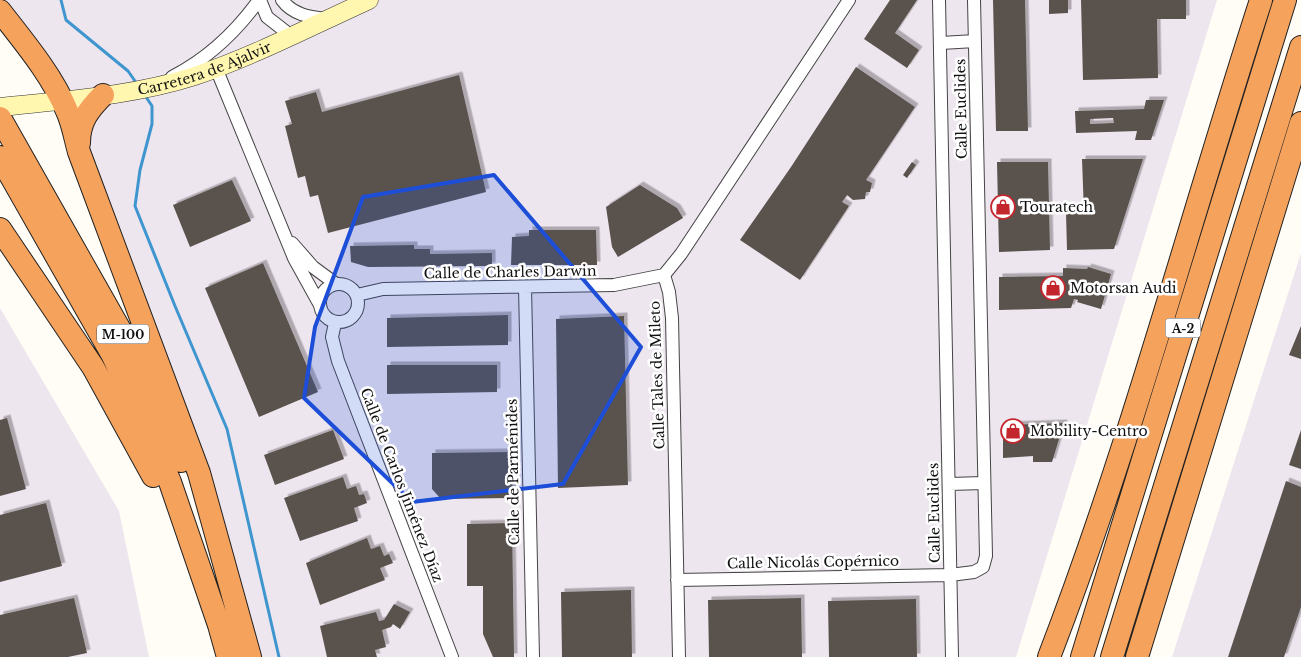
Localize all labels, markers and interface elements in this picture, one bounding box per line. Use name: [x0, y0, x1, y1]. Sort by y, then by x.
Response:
street label: Carretera de Ajalvir: [136, 37, 274, 99]
street label: Calle Euclides: [951, 59, 971, 159]
shop icon: Touratech: [990, 194, 1016, 220]
place label: Touratech: [1020, 198, 1093, 216]
street label: Calle de Charles Darwin: [423, 261, 597, 283]
shop icon: Motorsan Audi: [1040, 275, 1066, 301]
place label: Motorsan Audi: [1070, 279, 1177, 297]
street label: Calle Tales de Mileto: [645, 300, 669, 450]
road number: A-2: [1166, 318, 1200, 338]
road number: M-100: [97, 324, 149, 344]
street label: Calle de Carlos Jiménez Díaz: [357, 385, 448, 585]
street label: Calle de Parménides: [503, 398, 523, 546]
shop icon: Mobility-Centro: [1000, 418, 1026, 444]
place label: Mobility-Centro: [1030, 422, 1148, 440]
street label: Calle Euclides: [924, 463, 944, 563]
street label: Calle Nicolás Copérnico: [727, 551, 899, 573]

